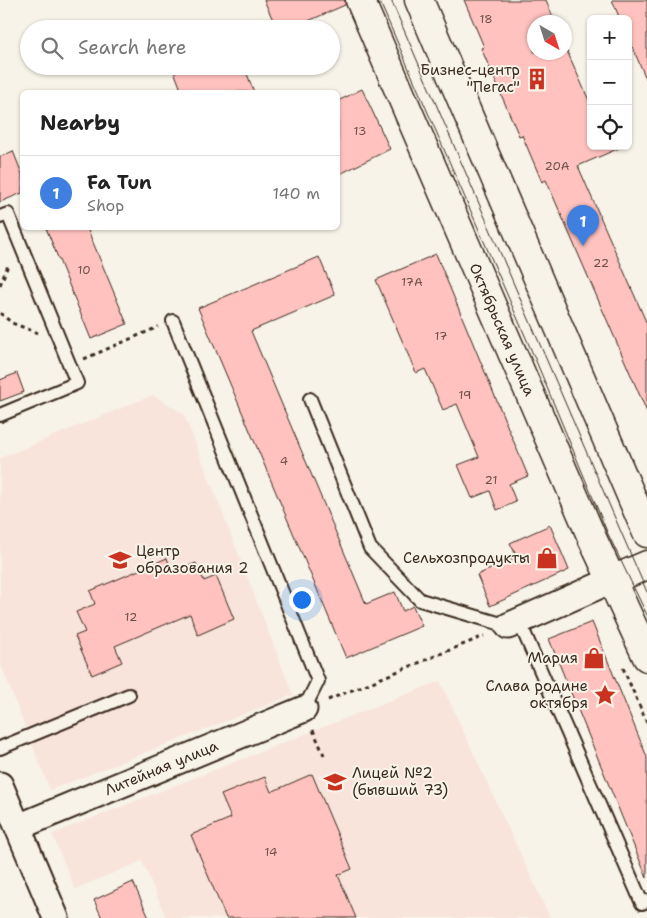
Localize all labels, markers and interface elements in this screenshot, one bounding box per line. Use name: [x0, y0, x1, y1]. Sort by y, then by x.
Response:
house number: 18: [479, 11, 493, 27]
north arrow: [527, 15, 572, 60]
map controls: [587, 15, 632, 150]
button: +: [587, 15, 632, 60]
search box: [20, 20, 340, 75]
icon: search: [38, 34, 66, 62]
text: Search here: [78, 35, 187, 60]
place label: Бизнес-центр "Пегас": [420, 60, 520, 97]
button: −: [587, 60, 632, 105]
building icon: Бизнес-центр "Пегас": [524, 66, 550, 92]
button: locate: [587, 105, 632, 150]
text: Nearby: [40, 109, 120, 137]
house number: 13: [354, 123, 366, 139]
house number: 20А: [544, 158, 570, 174]
text: Fa Tun: [87, 170, 152, 195]
text: 1: [52, 183, 60, 204]
text: 140 m: [273, 183, 320, 204]
text: Shop: [87, 195, 124, 216]
pin: 1: [567, 205, 599, 246]
house number: 22: [593, 255, 609, 271]
street label: Октябрьская улица: [465, 260, 540, 400]
house number: 10: [77, 262, 91, 278]
house number: 17А: [401, 274, 423, 290]
house number: 17: [435, 328, 447, 344]
house number: 19: [459, 387, 471, 403]
house number: 4: [280, 453, 288, 469]
house number: 21: [485, 472, 497, 488]
place label: Центр образования 2: [136, 541, 248, 578]
shop icon: Сельхозпродукты: [534, 545, 560, 571]
school or university icon: Центр образования 2: [107, 547, 133, 573]
place label: Сельхозпродукты: [403, 548, 530, 568]
your location: [289, 587, 315, 613]
house number: 12: [125, 609, 137, 625]
shop icon: Мария: [581, 645, 607, 671]
place label: Мария: [528, 648, 578, 668]
place label: Слава родине октября: [485, 676, 588, 713]
place icon: Слава родине октября: [592, 682, 618, 708]
street label: Литейная улица: [102, 735, 222, 800]
place label: Лицей №2 (бывший 73): [352, 763, 448, 800]
school or university icon: Лицей №2 (бывший 73): [322, 769, 348, 795]
house number: 14: [265, 844, 277, 860]

